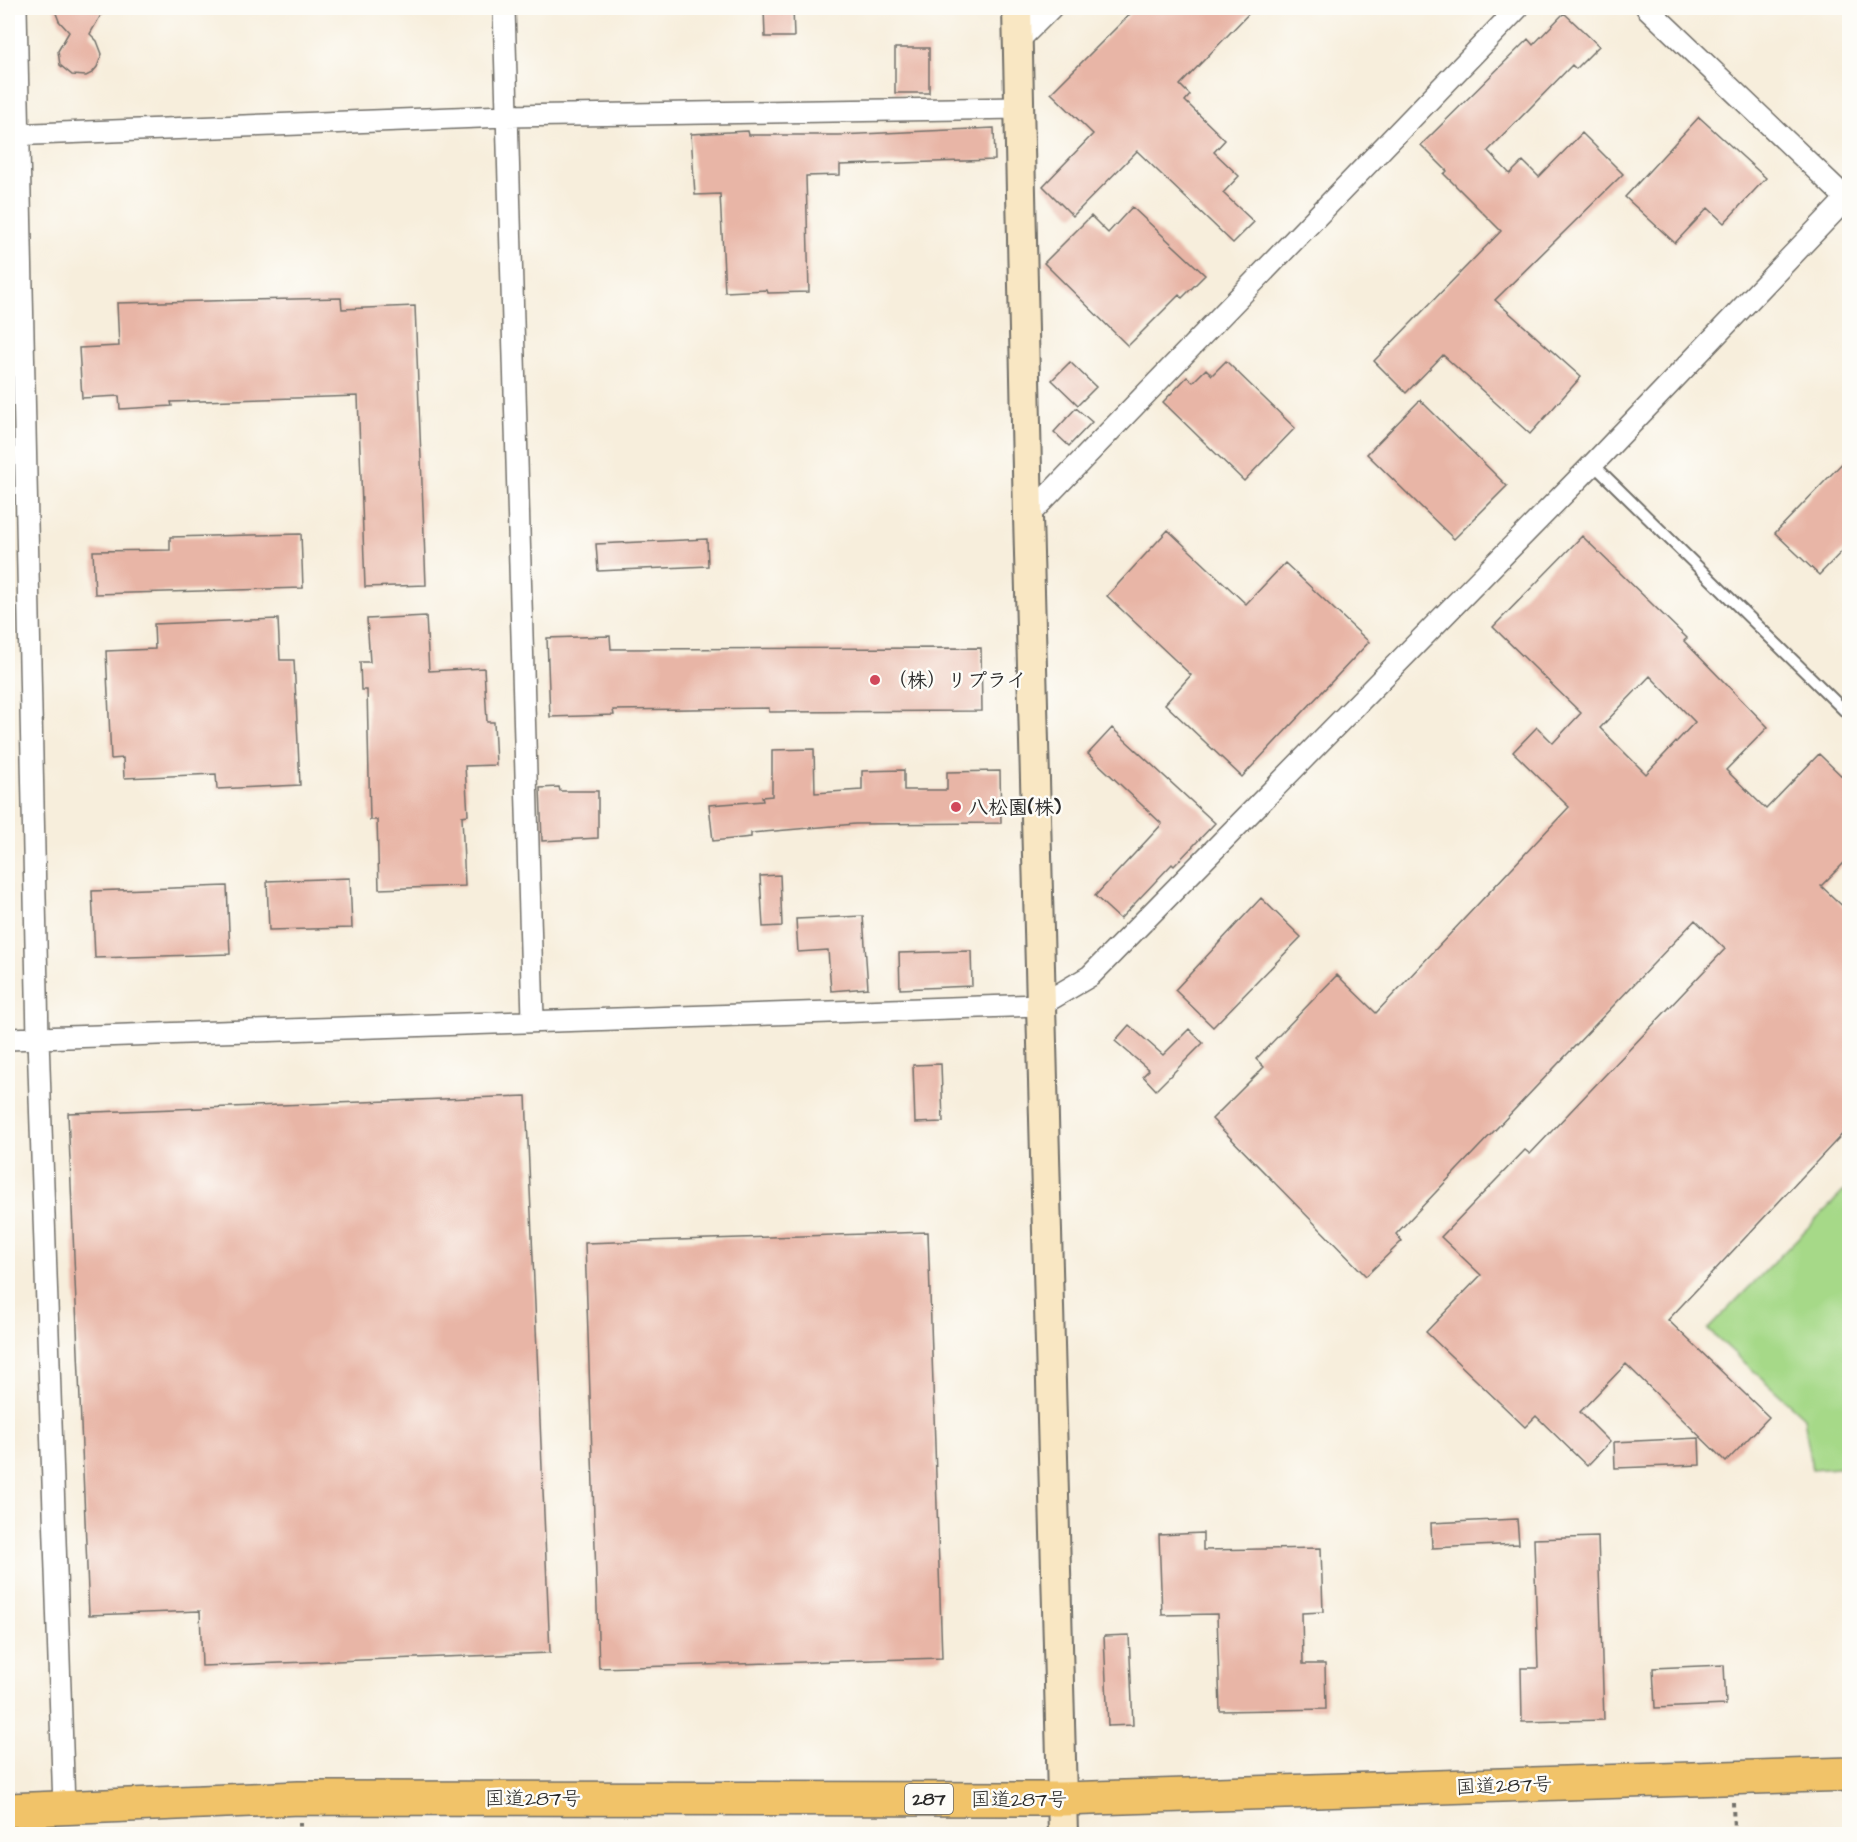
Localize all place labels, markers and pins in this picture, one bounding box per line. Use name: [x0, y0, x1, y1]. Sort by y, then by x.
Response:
place label: （株）リプライ: [887, 667, 1027, 695]
marker: （株）リプライ: [868, 673, 882, 687]
place label: 八松園(株): [968, 794, 1061, 822]
marker: 八松園(株): [949, 800, 963, 814]

